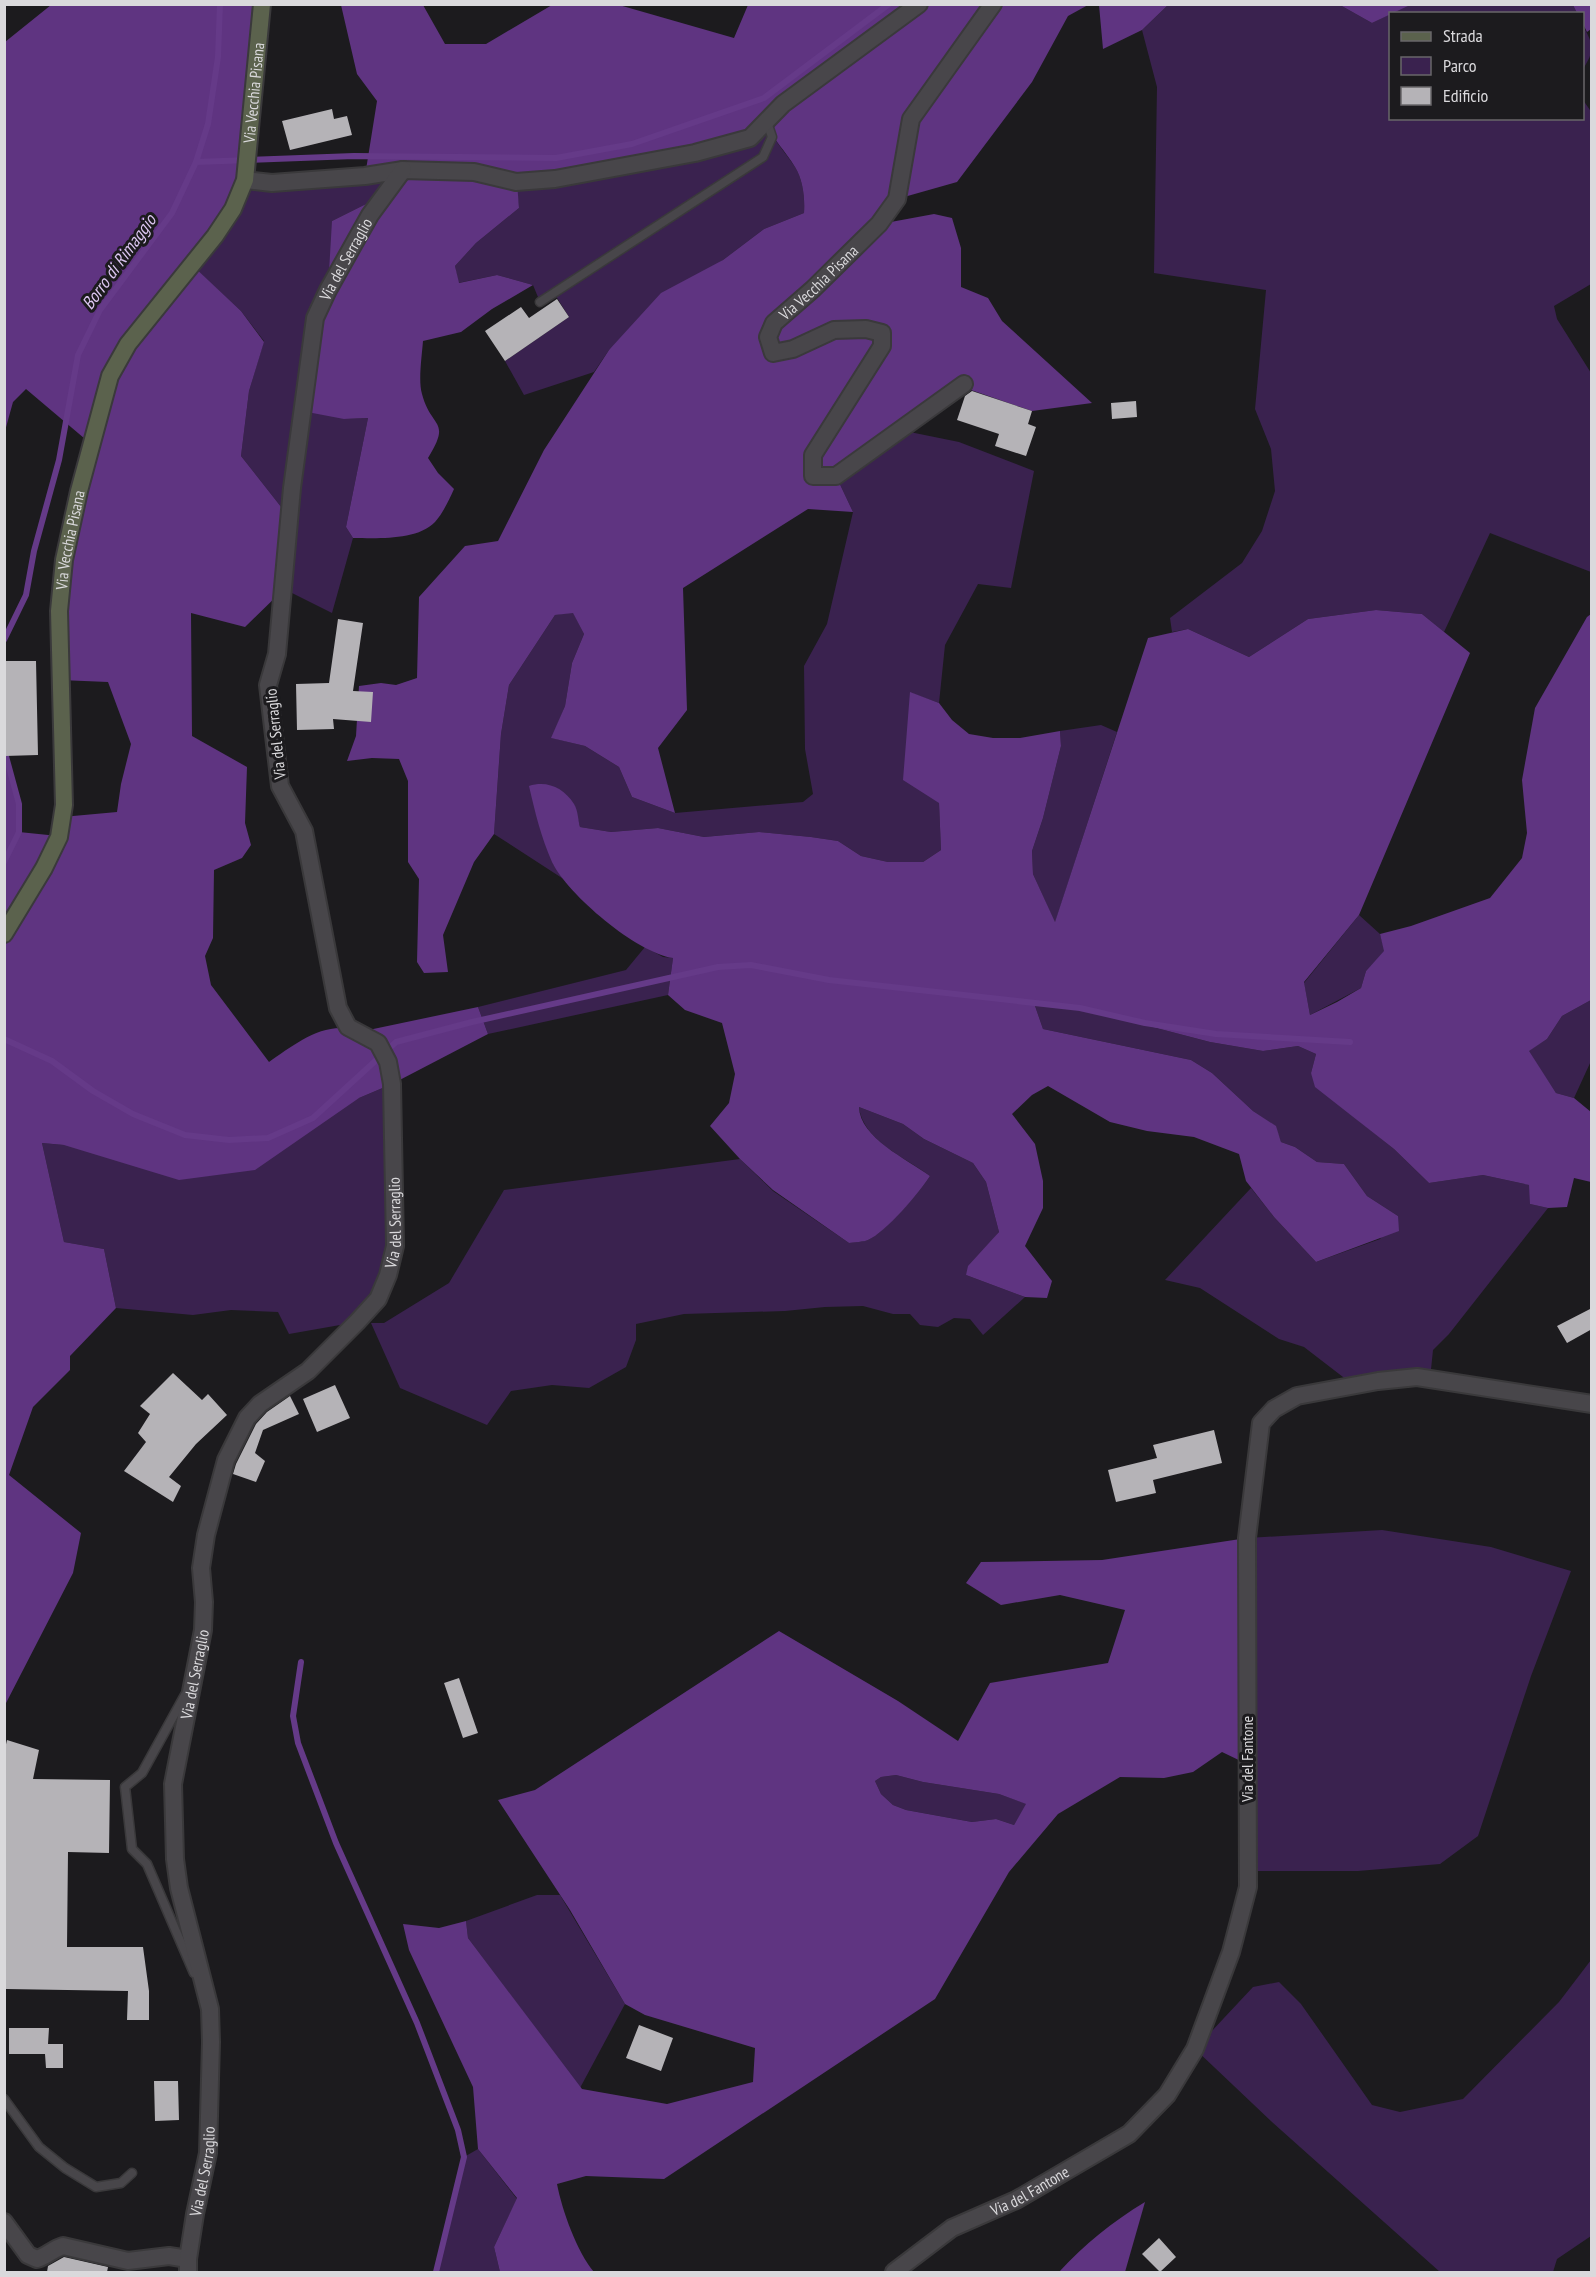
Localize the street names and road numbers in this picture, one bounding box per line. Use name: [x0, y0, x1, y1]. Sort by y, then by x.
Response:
street label: Via Vecchia Pisana: [239, 41, 268, 145]
street label: Via del Serraglio: [314, 214, 376, 304]
street label: Via Vecchia Pisana: [774, 240, 862, 325]
street label: Via Vecchia Pisana: [51, 488, 89, 592]
street label: Via del Serraglio: [260, 688, 290, 781]
street label: Via del Serraglio: [380, 1177, 405, 1271]
street label: Via del Serraglio: [176, 1628, 213, 1722]
street label: Via del Fantone: [1237, 1716, 1257, 1803]
street label: Via del Serraglio: [185, 2126, 219, 2219]
street label: Via del Fantone: [987, 2161, 1072, 2220]

